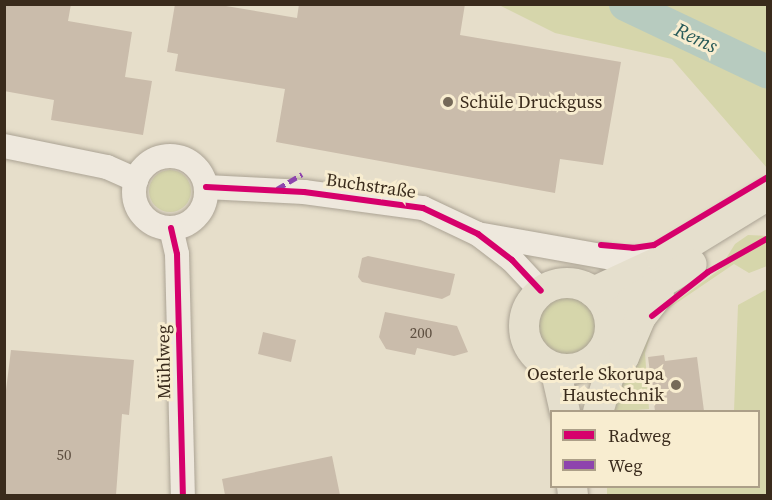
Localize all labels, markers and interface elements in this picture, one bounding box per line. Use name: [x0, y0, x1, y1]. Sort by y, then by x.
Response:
water label: Rems: [671, 18, 721, 58]
place label: Schüle Druckguss: [460, 91, 602, 113]
marker: Schüle Druckguss: [441, 95, 455, 109]
street label: Buchstraße: [325, 169, 417, 203]
house number: 200: [410, 324, 432, 342]
street label: Mühlweg: [153, 325, 175, 399]
place label: Oesterle Skorupa Haustechnik: [527, 364, 664, 406]
marker: Oesterle Skorupa Haustechnik: [669, 378, 683, 392]
legend: [550, 410, 760, 488]
text: Radweg: [608, 423, 671, 448]
house number: 50: [57, 446, 71, 464]
text: Weg: [608, 453, 643, 478]

